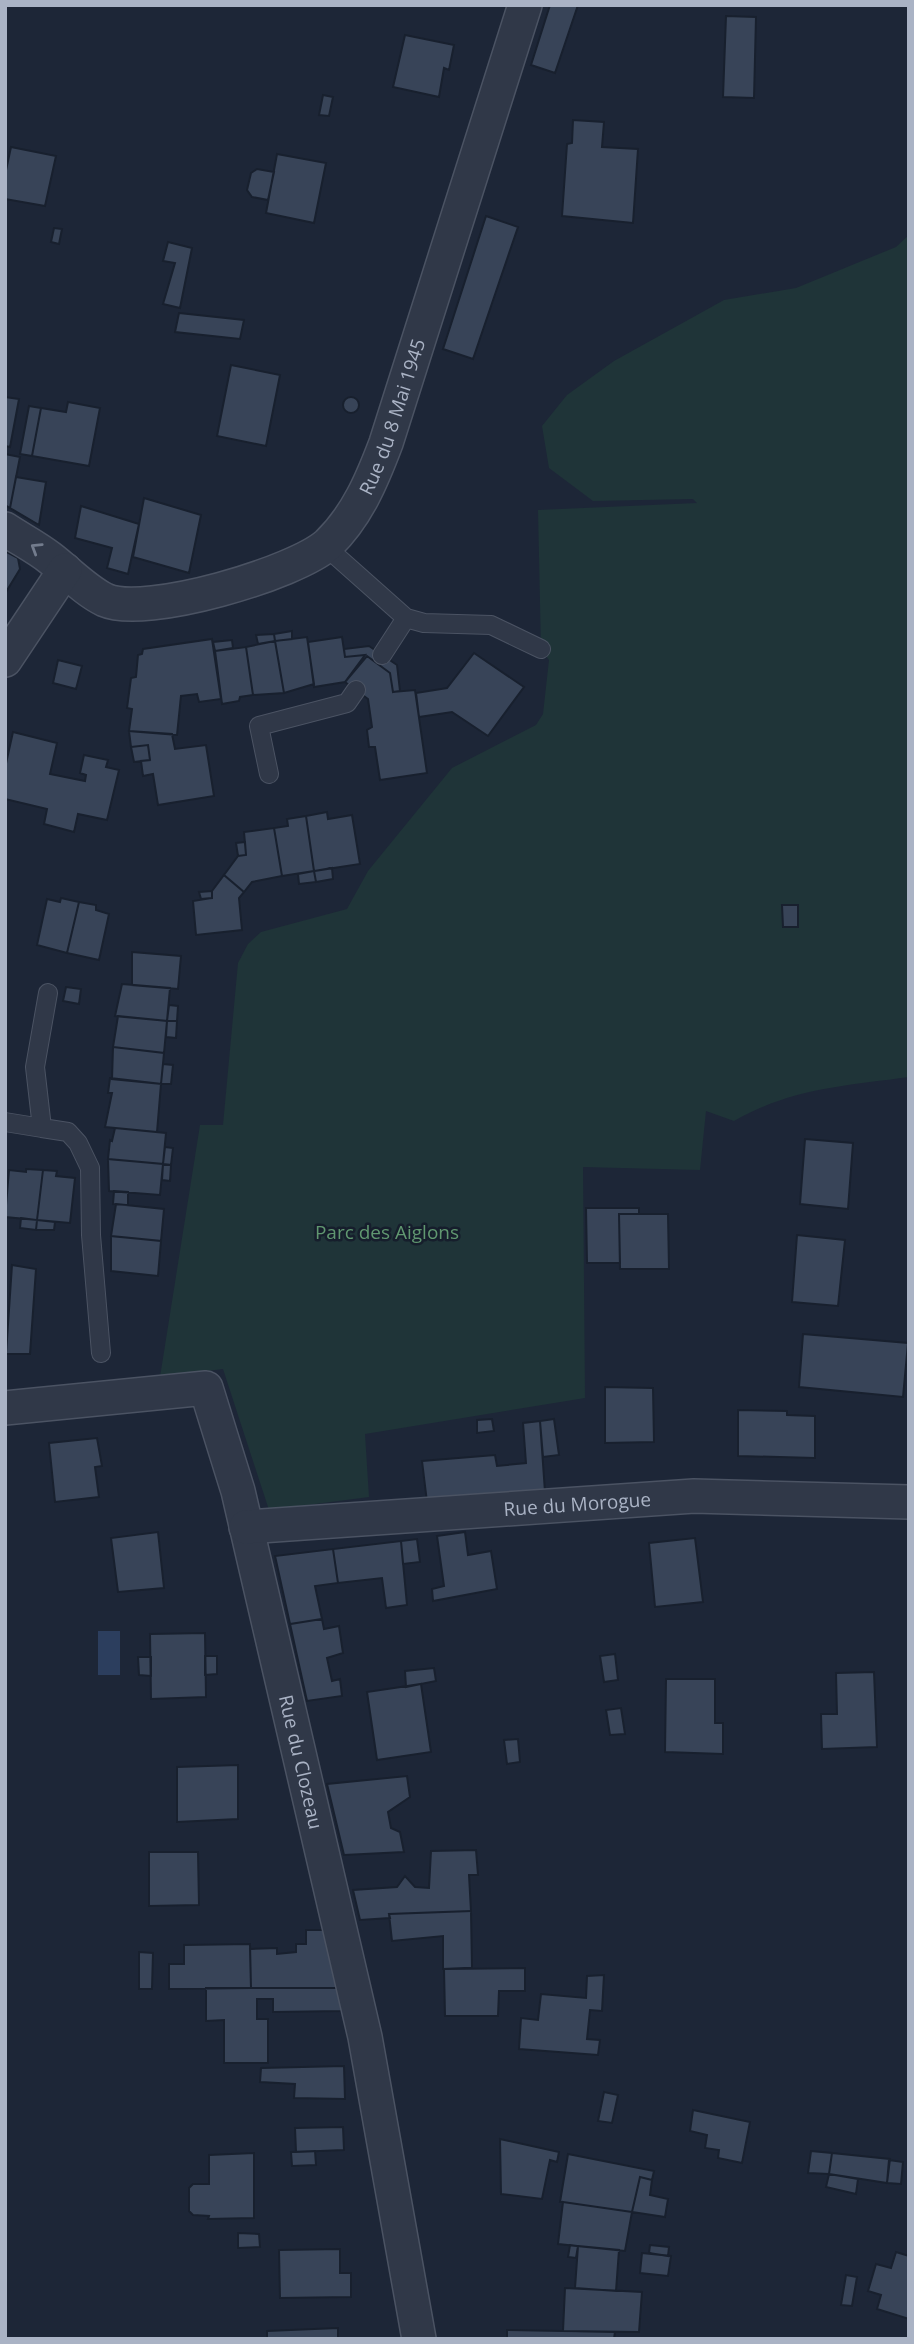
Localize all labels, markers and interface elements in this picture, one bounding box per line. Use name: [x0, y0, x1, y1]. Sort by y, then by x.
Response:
street label: Rue du 8 Mai 1945: [353, 335, 431, 499]
one-way arrow: [30, 544, 43, 557]
park label: Parc des Aiglons: [315, 1219, 459, 1245]
street label: Rue du Morogue: [503, 1486, 652, 1522]
street label: Rue du Clozeau: [273, 1692, 329, 1832]

